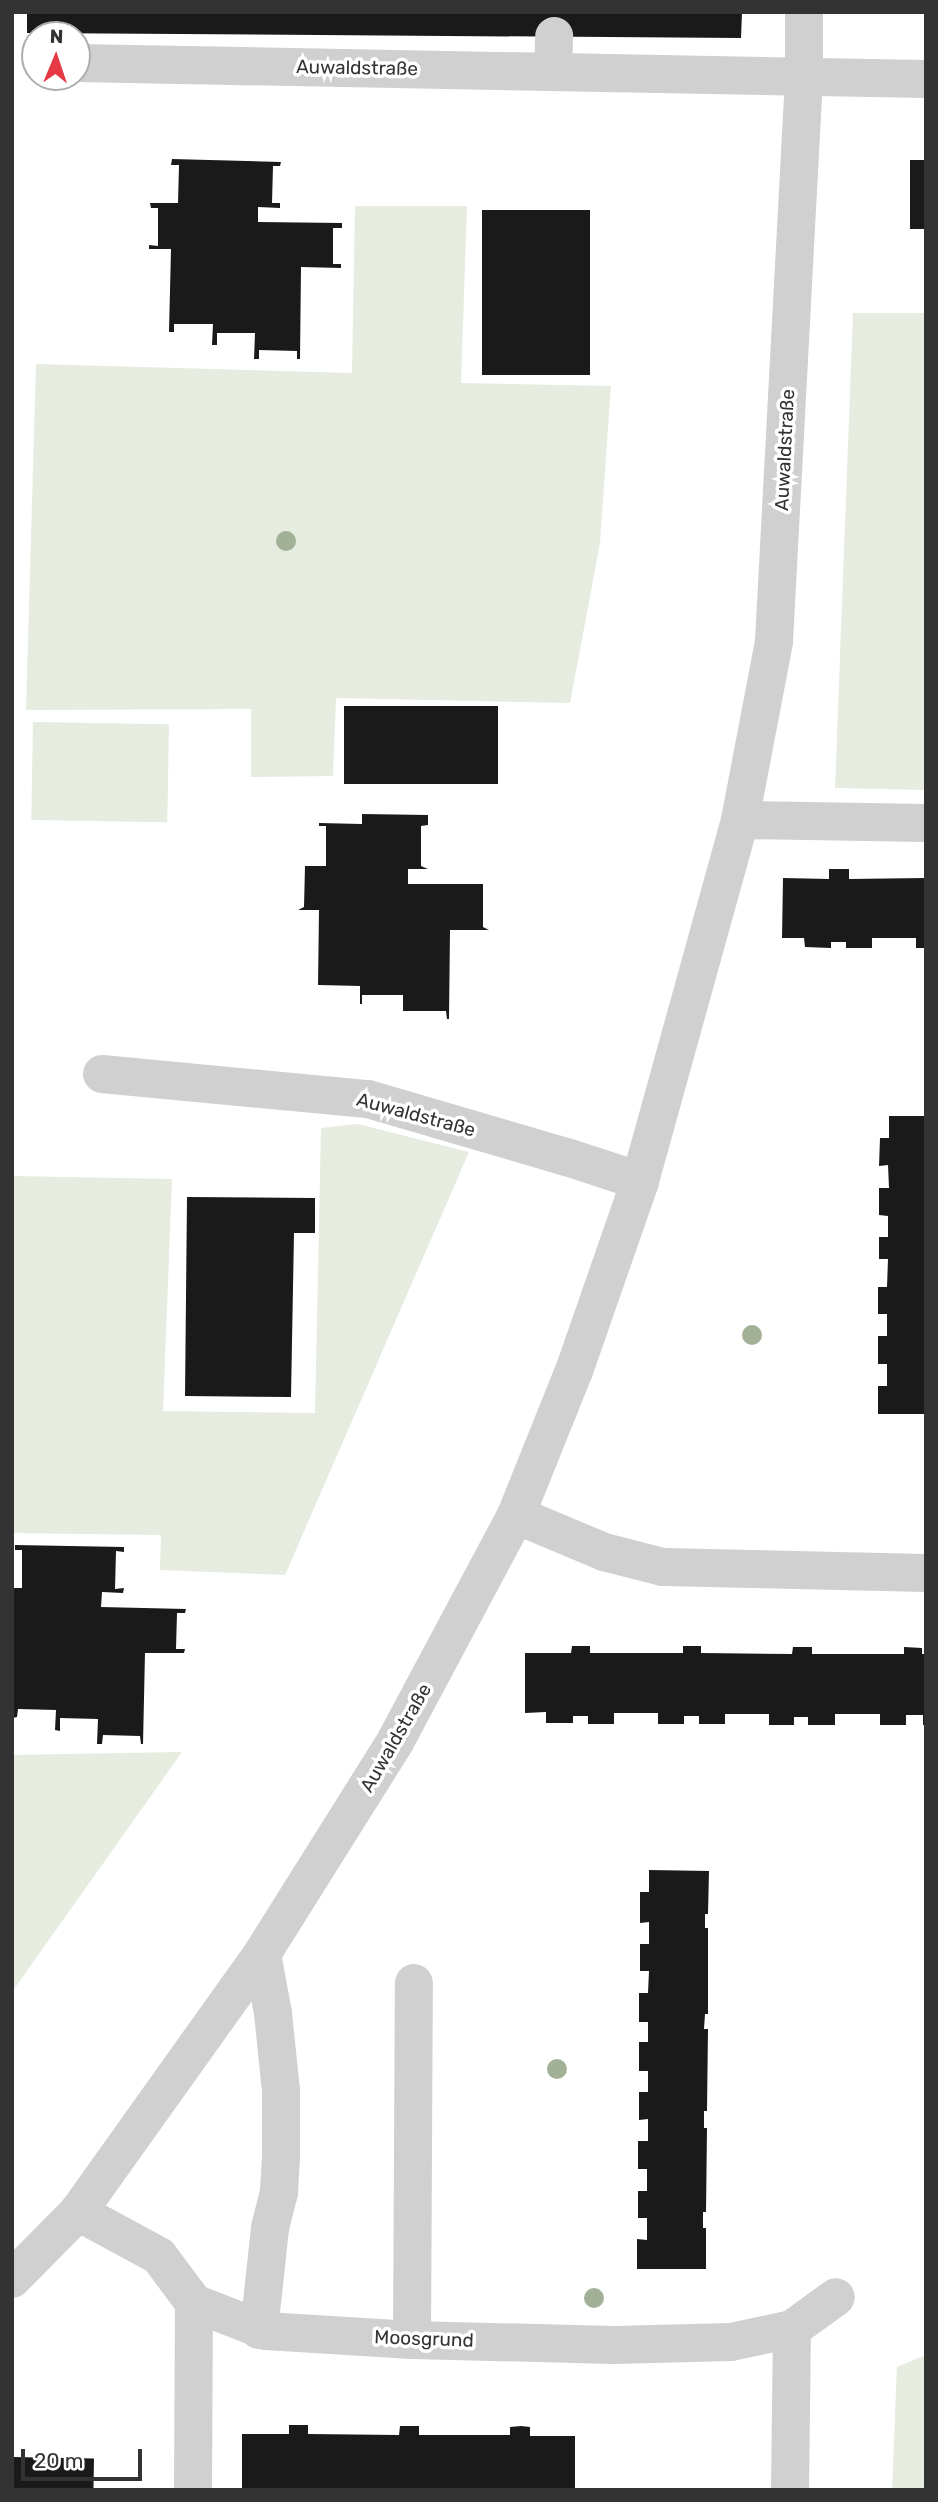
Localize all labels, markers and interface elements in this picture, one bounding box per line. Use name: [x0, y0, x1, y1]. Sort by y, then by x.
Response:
north arrow: [21, 21, 91, 91]
text: N: [49, 25, 64, 48]
street label: Auwaldstraße: [296, 56, 418, 80]
street label: Auwaldstraße: [770, 389, 800, 511]
street label: Auwaldstraße: [354, 1088, 478, 1142]
street label: Auwaldstraße: [356, 1680, 436, 1796]
street label: Moosgrund: [374, 2326, 474, 2352]
scale bar: [24, 2436, 145, 2480]
text: 20 m: [34, 2448, 83, 2473]

